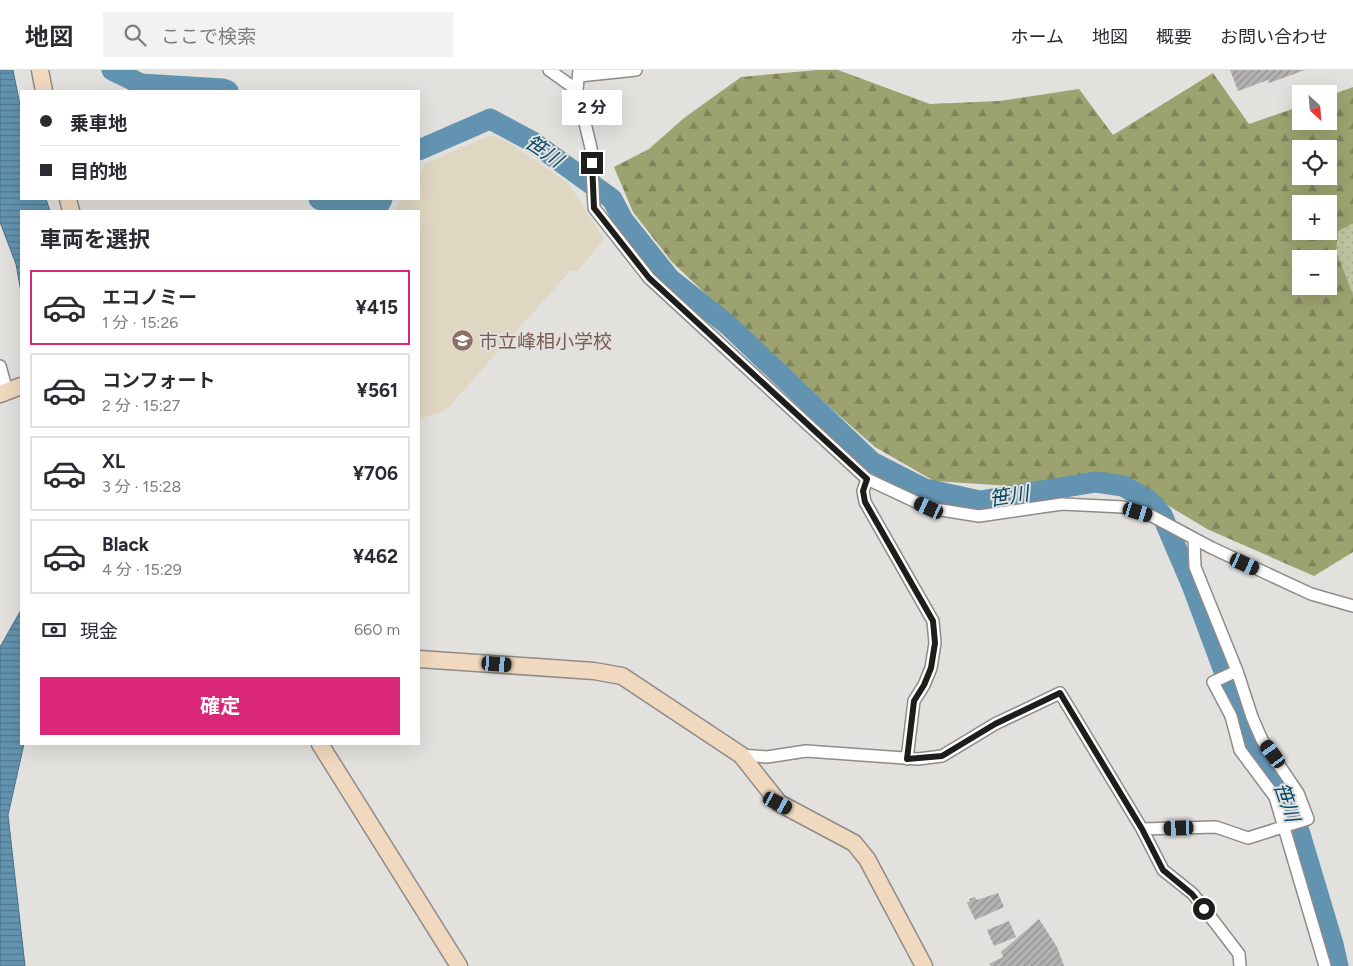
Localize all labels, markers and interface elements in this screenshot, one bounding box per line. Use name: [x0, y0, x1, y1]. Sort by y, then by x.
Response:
search box: [103, 12, 453, 57]
icon: search: [121, 21, 149, 49]
text: 地図: [25, 22, 73, 51]
text: ここで検索: [161, 25, 256, 48]
text: ホーム: [1011, 26, 1064, 48]
text: 地図: [1092, 26, 1128, 48]
text: 概要: [1156, 26, 1192, 48]
text: お問い合わせ: [1220, 26, 1328, 48]
north arrow: [1292, 85, 1338, 130]
map controls: [1292, 85, 1337, 295]
callout: 2 分: [562, 91, 622, 126]
text: 2 分: [577, 98, 607, 117]
text: 乗車地: [70, 112, 127, 135]
water label: 笹川: [521, 130, 569, 173]
button: locate: [1292, 140, 1337, 185]
route end: [581, 152, 603, 174]
text: 目的地: [70, 160, 127, 183]
button: +: [1292, 195, 1337, 240]
text: 車両を選択: [40, 226, 150, 253]
button: −: [1292, 250, 1337, 295]
icon: car: [42, 285, 87, 330]
text: エコノミー: [102, 286, 197, 309]
text: ¥415: [356, 296, 398, 319]
text: 1 分 · 15:26: [102, 313, 178, 332]
school or university icon: 市立峰相小学校: [451, 329, 475, 353]
place label: 市立峰相小学校: [479, 330, 612, 353]
icon: car: [42, 368, 87, 413]
text: コンフォート: [102, 369, 215, 392]
text: ¥561: [357, 379, 398, 402]
text: 2 分 · 15:27: [102, 396, 180, 415]
text: XL: [102, 450, 125, 473]
icon: car: [42, 451, 87, 496]
text: ¥706: [353, 462, 398, 485]
text: 3 分 · 15:28: [102, 477, 181, 496]
water label: 笹川: [987, 481, 1033, 511]
car: [912, 495, 945, 521]
car: [1121, 500, 1154, 524]
text: Black: [102, 533, 149, 556]
icon: car: [42, 534, 87, 579]
text: ¥462: [353, 545, 398, 568]
car: [1228, 551, 1261, 577]
text: 4 分 · 15:29: [102, 560, 182, 579]
icon: cash: [40, 616, 68, 644]
text: 現金: [80, 620, 118, 643]
text: 660 m: [354, 620, 400, 639]
car: [481, 655, 512, 673]
button: 確定: [40, 677, 400, 735]
car: [1258, 737, 1287, 771]
water label: 笹川: [1269, 779, 1306, 827]
car: [761, 789, 794, 817]
car: [1163, 820, 1194, 836]
route start: [1193, 898, 1215, 920]

